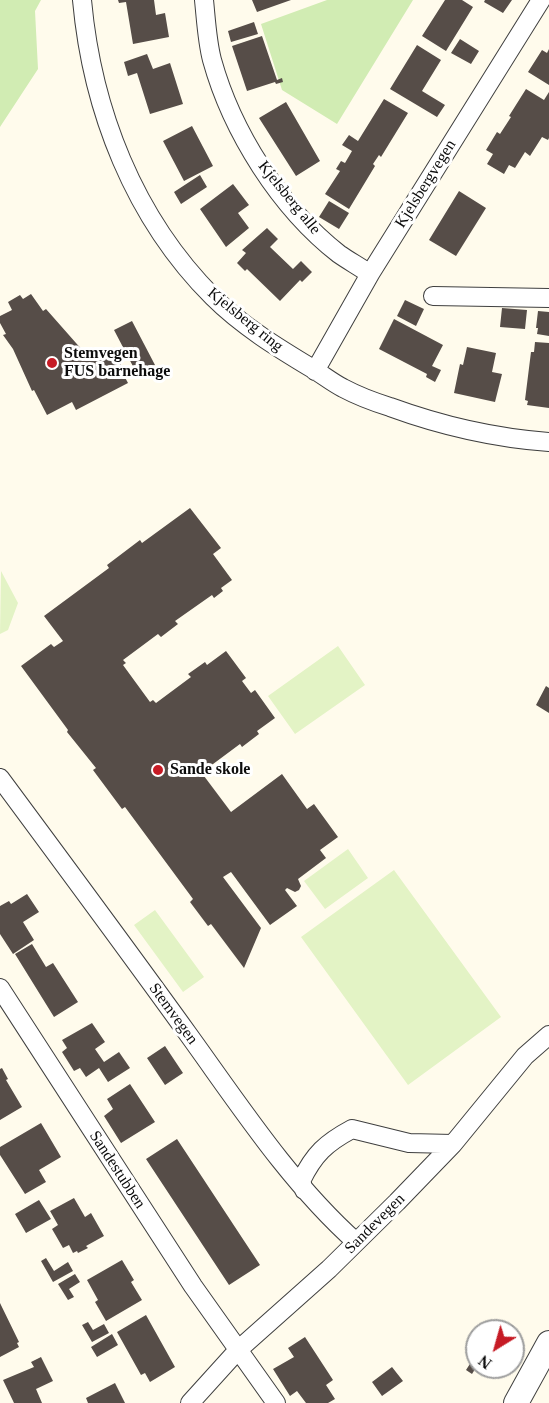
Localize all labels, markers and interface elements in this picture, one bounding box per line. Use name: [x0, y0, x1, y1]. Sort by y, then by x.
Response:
street label: Kjelsbergvegen: [391, 136, 461, 232]
street label: Kjelsberg alle: [254, 157, 324, 239]
street label: Kjelsberg ring: [203, 284, 287, 356]
place label: Stemvegen FUS barnehage: [64, 344, 170, 382]
marker: Stemvegen FUS barnehage: [45, 356, 59, 370]
place label: Sande skole: [170, 760, 250, 780]
marker: Sande skole: [151, 763, 165, 777]
street label: Stemvegen: [144, 980, 202, 1048]
street label: Sandestubben: [85, 1128, 149, 1212]
street label: Sandevegen: [341, 1190, 409, 1258]
north arrow: [465, 1319, 525, 1379]
text: N: [475, 1352, 495, 1372]

